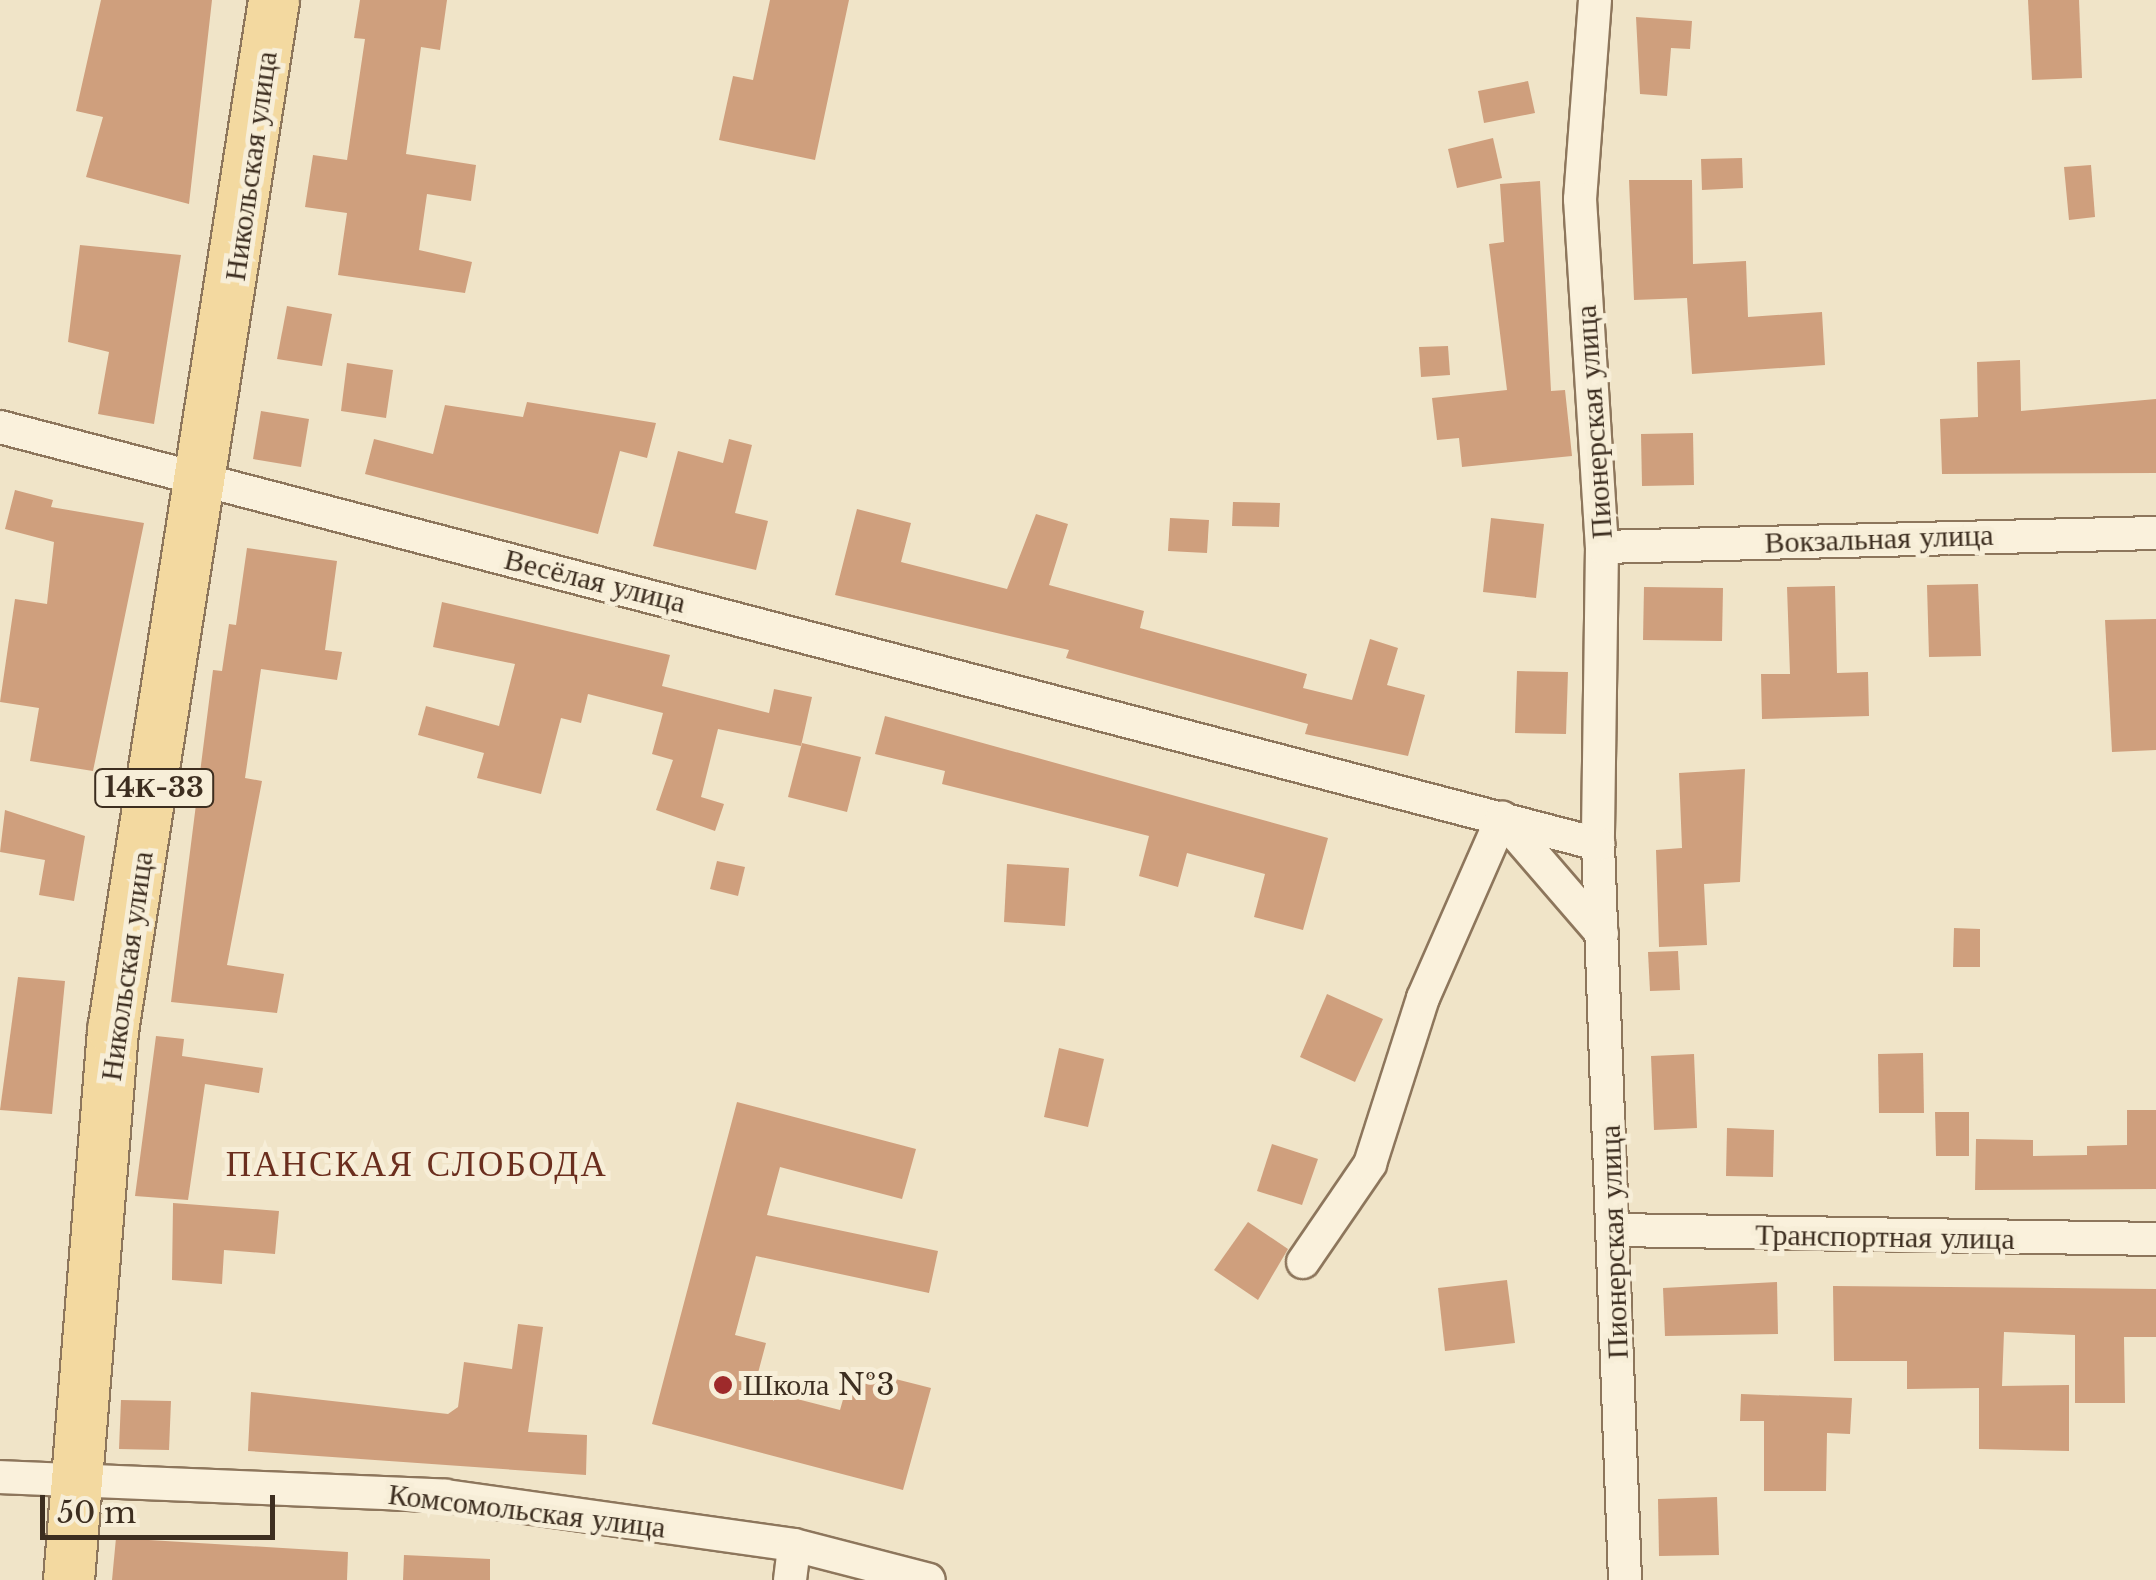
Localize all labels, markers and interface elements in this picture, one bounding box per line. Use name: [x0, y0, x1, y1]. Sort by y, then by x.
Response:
street label: Никольская улица: [217, 49, 285, 283]
street label: Пионерская улица: [1568, 304, 1620, 540]
street label: Вокзальная улица: [1764, 517, 1994, 561]
street label: Весёлая улица: [501, 541, 689, 621]
road number: 14К-33: [94, 765, 214, 811]
street label: Никольская улица: [93, 849, 161, 1083]
street label: Пионерская улица: [1592, 1124, 1636, 1360]
district label: ПАНСКАЯ СЛОБОДА: [226, 1143, 608, 1185]
street label: Транспортная улица: [1755, 1217, 2015, 1257]
place label: Школа №3: [743, 1367, 895, 1403]
marker: Школа №3: [712, 1374, 734, 1396]
scale bar: [45, 1475, 280, 1537]
street label: Комсомольская улица: [386, 1476, 668, 1546]
text: 50 m: [57, 1494, 136, 1531]

